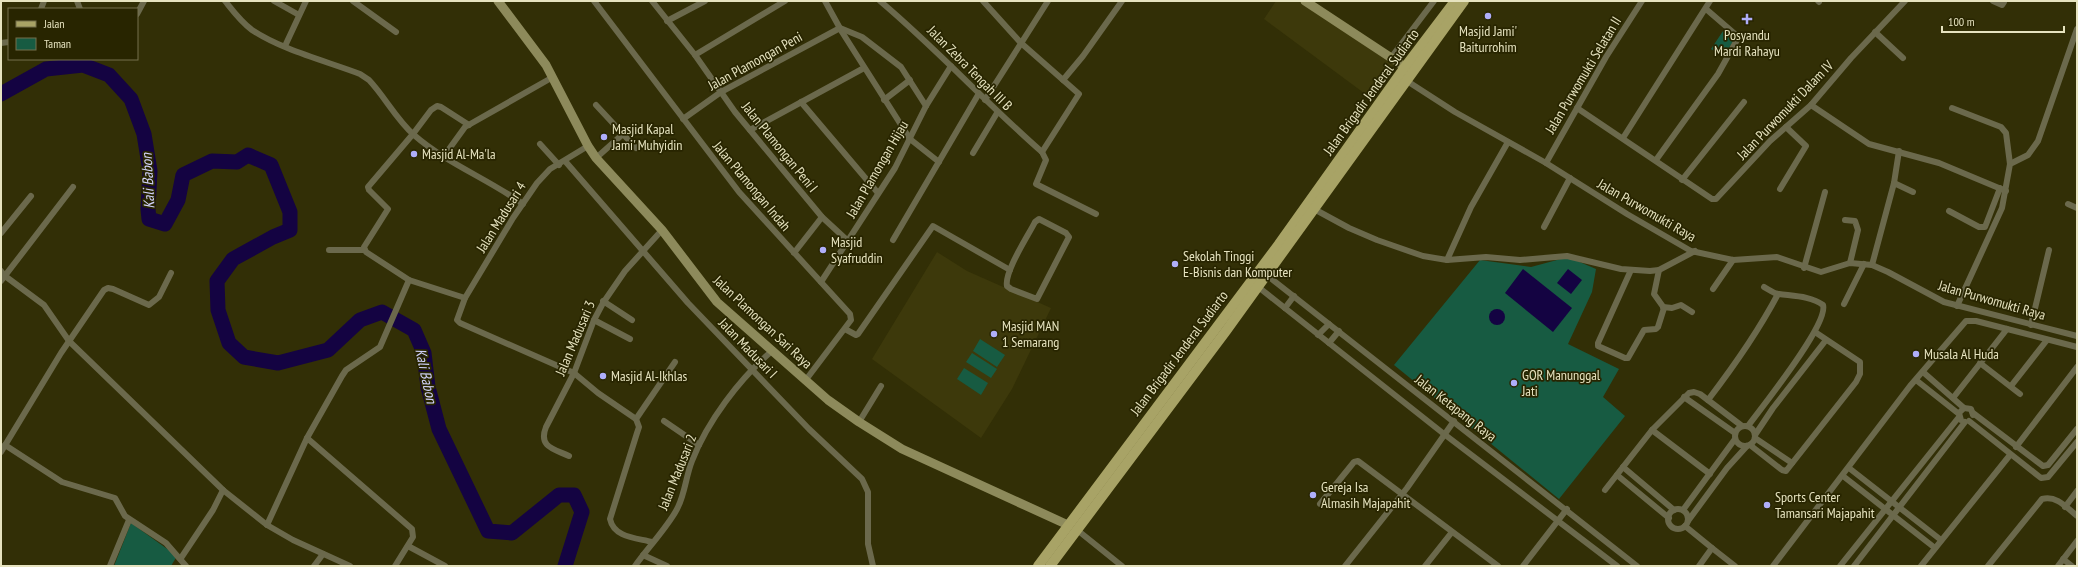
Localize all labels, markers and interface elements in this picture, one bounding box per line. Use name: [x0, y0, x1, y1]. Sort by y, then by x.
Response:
legend: [8, 8, 138, 60]
scale bar: [1942, 8, 2064, 34]
marker: Masjid Jami' Baiturrohim: [1483, 11, 1493, 21]
street label: Jalan Purwomukti Selatan II: [1540, 13, 1625, 138]
marker: Posyandu Mardi Rahayu: [1741, 13, 1753, 25]
text: 100 m: [1948, 14, 1975, 29]
text: Jalan: [43, 16, 65, 31]
street label: Jalan Zebra Tengah III B: [923, 21, 1016, 114]
place label: Masjid Jami' Baiturrohim: [1459, 22, 1517, 56]
street label: Jalan Brigadir Jenderal Sudiarto: [1319, 25, 1423, 159]
place label: Posyandu Mardi Rahayu: [1714, 26, 1780, 60]
street label: Jalan Plamongan Peni: [704, 28, 805, 95]
text: Taman: [44, 36, 71, 51]
street label: Jalan Purwomukti Dalam IV: [1732, 56, 1837, 164]
street label: Jalan Plamongan Peni I: [737, 97, 822, 196]
street label: Jalan Plamongan Hijau: [841, 117, 912, 222]
place label: Masjid Kapal Jami' Muhyidin: [611, 120, 682, 154]
marker: Masjid Kapal Jami' Muhyidin: [599, 132, 609, 142]
street label: Jalan Plamongan Indah: [709, 137, 795, 234]
place label: Masjid Al-Ma'la: [422, 145, 496, 163]
marker: Masjid Al-Ma'la: [409, 149, 419, 159]
water label: Kali Babon: [136, 151, 158, 209]
street label: Jalan Purwomukti Raya: [1594, 174, 1699, 245]
street label: Jalan Madusari 4: [472, 178, 530, 257]
place label: Masjid Syafruddin: [831, 233, 883, 267]
marker: Masjid Syafruddin: [818, 245, 828, 255]
place label: Sekolah Tinggi E-Bisnis dan Komputer: [1183, 247, 1292, 281]
marker: Sekolah Tinggi E-Bisnis dan Komputer: [1170, 259, 1180, 269]
street label: Jalan Plamongan Sari Raya: [709, 271, 816, 373]
street label: Jalan Purwomukti Raya: [1935, 276, 2048, 324]
street label: Jalan Brigadir Jenderal Sudiarto: [1126, 287, 1232, 420]
street label: Jalan Madusari 3: [551, 298, 599, 379]
street label: Jalan Madusari I: [714, 313, 781, 382]
place label: Masjid MAN 1 Semarang: [1002, 317, 1059, 351]
marker: Masjid MAN 1 Semarang: [989, 329, 999, 339]
place label: Musala Al Huda: [1924, 345, 1999, 363]
water label: Kali Babon: [411, 347, 442, 406]
marker: Musala Al Huda: [1911, 349, 1921, 359]
place label: GOR Manunggal Jati: [1521, 366, 1601, 400]
place label: Masjid Al-Ikhlas: [611, 367, 688, 385]
street label: Jalan Ketapang Raya: [1411, 370, 1500, 445]
marker: Masjid Al-Ikhlas: [598, 371, 608, 381]
marker: GOR Manunggal Jati: [1509, 378, 1519, 388]
street label: Jalan Madusari 2: [653, 431, 700, 513]
place label: Gereja Isa Almasih Majapahit: [1321, 478, 1411, 512]
place label: Sports Center Tamansari Majapahit: [1775, 488, 1875, 522]
marker: Gereja Isa Almasih Majapahit: [1308, 490, 1318, 500]
marker: Sports Center Tamansari Majapahit: [1762, 500, 1772, 510]

